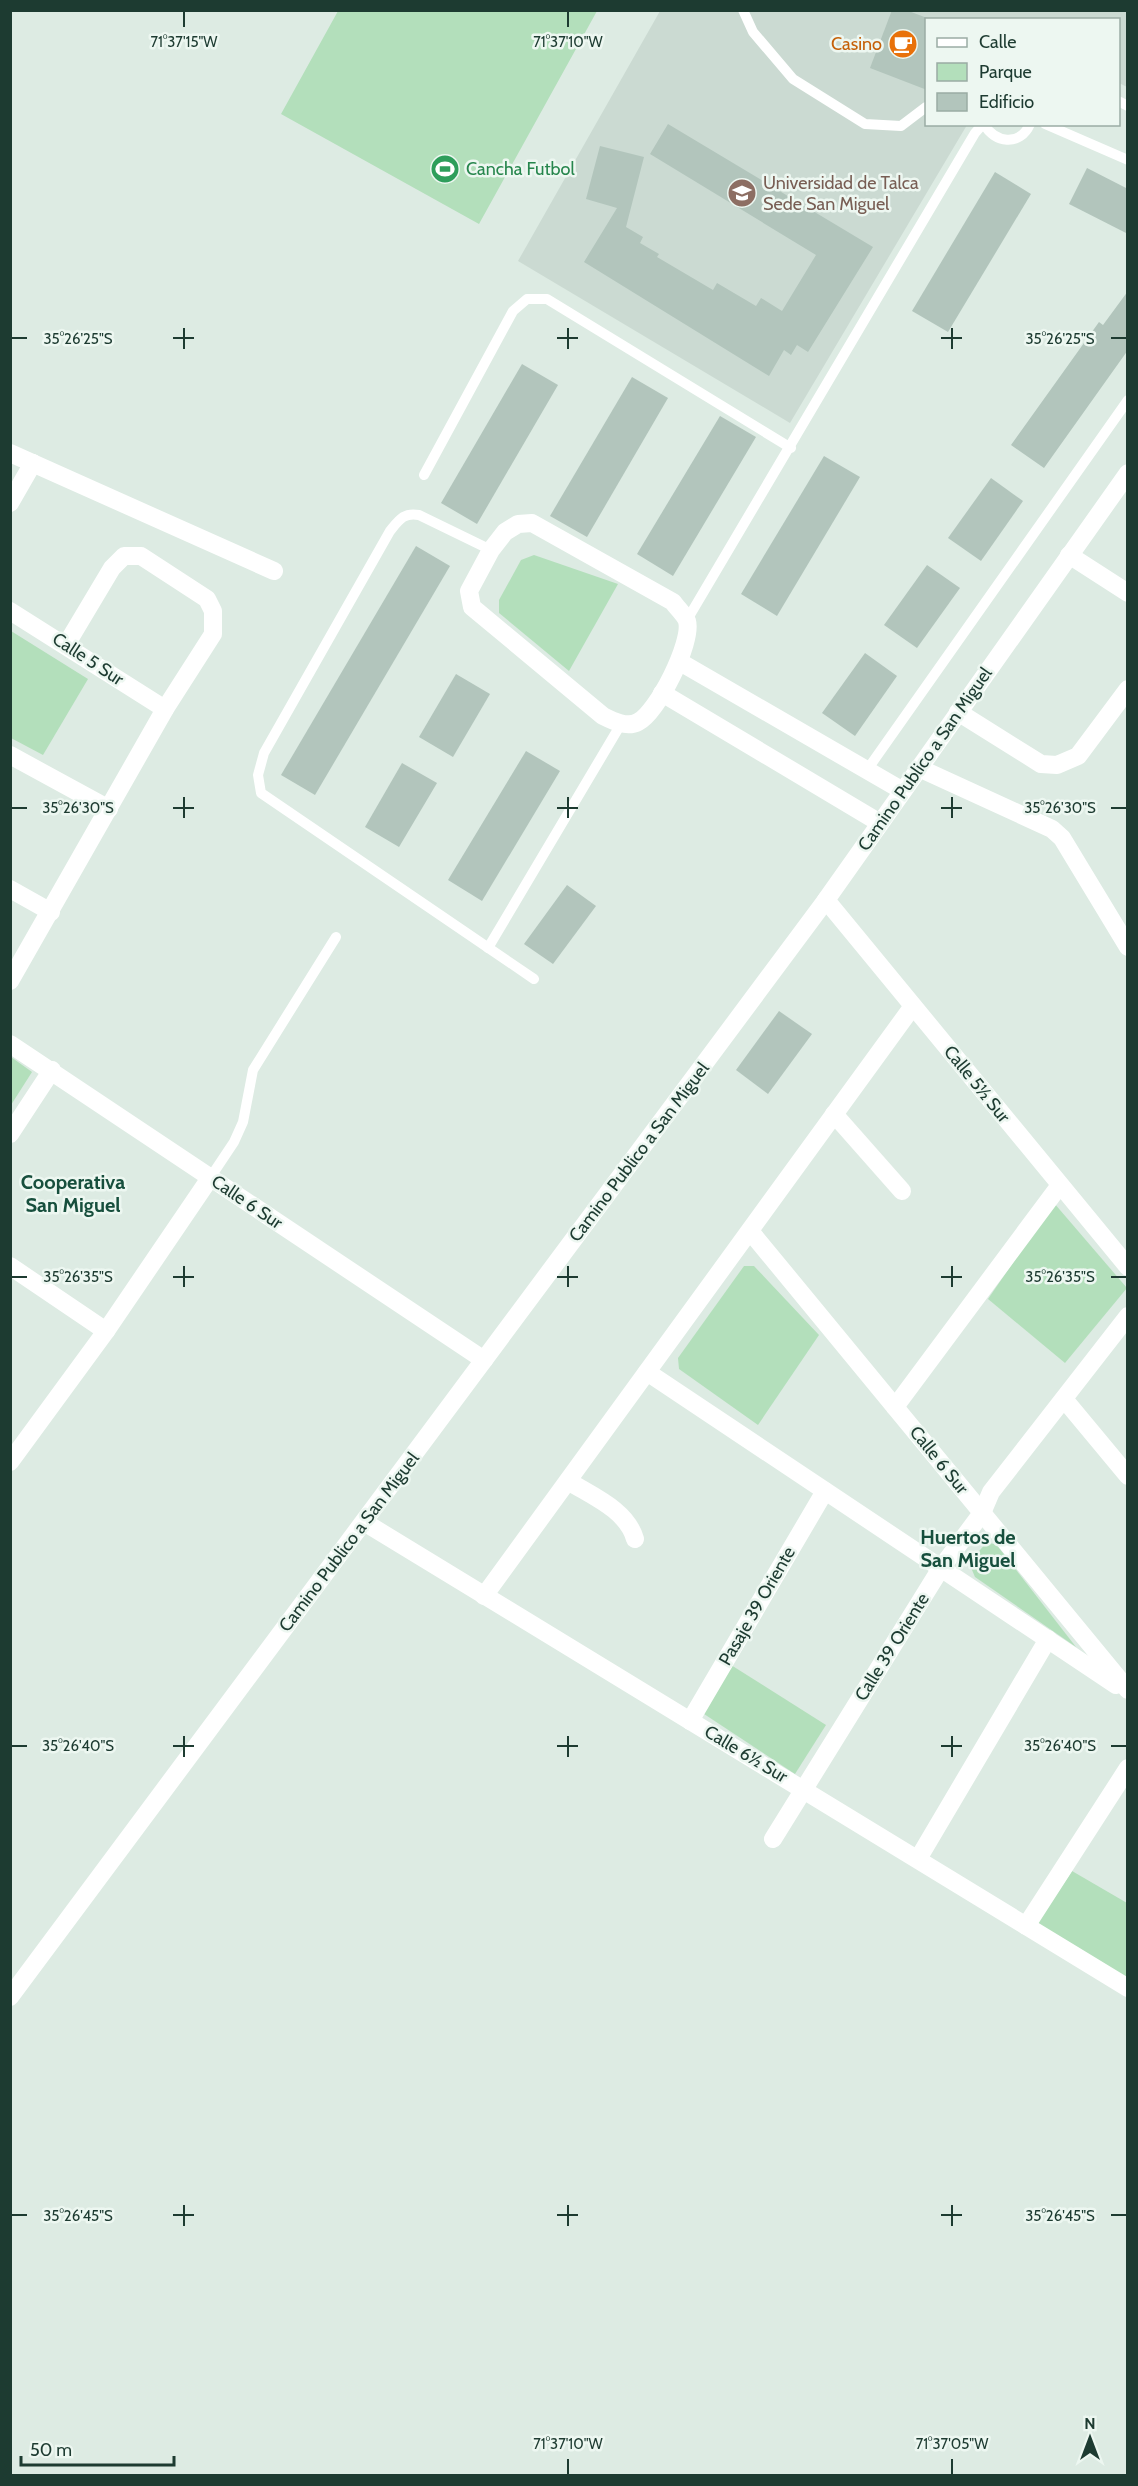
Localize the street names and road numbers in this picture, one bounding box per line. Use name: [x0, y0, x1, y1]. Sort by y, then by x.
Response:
street label: Calle 5 Sur: [48, 628, 128, 690]
street label: Camino Publico a San Miguel: [853, 662, 997, 855]
street label: Calle 5½ Sur: [939, 1041, 1015, 1127]
street label: Camino Publico a San Miguel: [564, 1057, 714, 1246]
street label: Calle 6 Sur: [207, 1170, 287, 1234]
street label: Calle 6 Sur: [905, 1422, 973, 1499]
street label: Camino Publico a San Miguel: [274, 1447, 424, 1636]
street label: Pasaje 39 Oriente: [714, 1543, 800, 1669]
street label: Calle 39 Oriente: [850, 1589, 934, 1705]
street label: Calle 6½ Sur: [700, 1721, 792, 1788]

